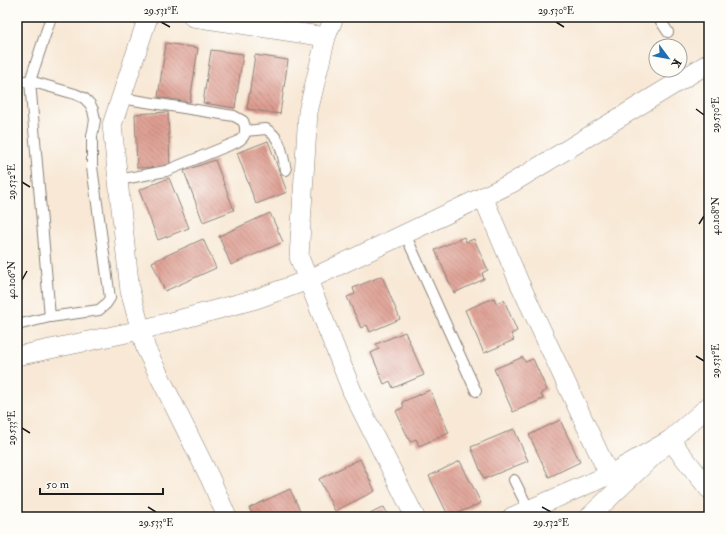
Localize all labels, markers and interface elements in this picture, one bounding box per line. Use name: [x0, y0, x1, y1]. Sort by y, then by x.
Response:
text: 29.531°E: [144, 5, 178, 17]
text: 29.530°E: [538, 5, 574, 17]
north arrow: [648, 38, 688, 78]
text: K: [668, 56, 684, 71]
text: 29.530°E: [710, 97, 722, 133]
text: 29.532°E: [6, 164, 18, 200]
text: 40.108°N: [710, 197, 722, 235]
text: 40.106°N: [6, 261, 18, 299]
text: 29.531°E: [710, 344, 722, 378]
text: 29.533°E: [6, 411, 18, 445]
scale bar: [40, 470, 163, 496]
text: 50 m: [46, 477, 70, 492]
text: 29.533°E: [139, 517, 173, 529]
text: 29.532°E: [533, 517, 569, 529]

